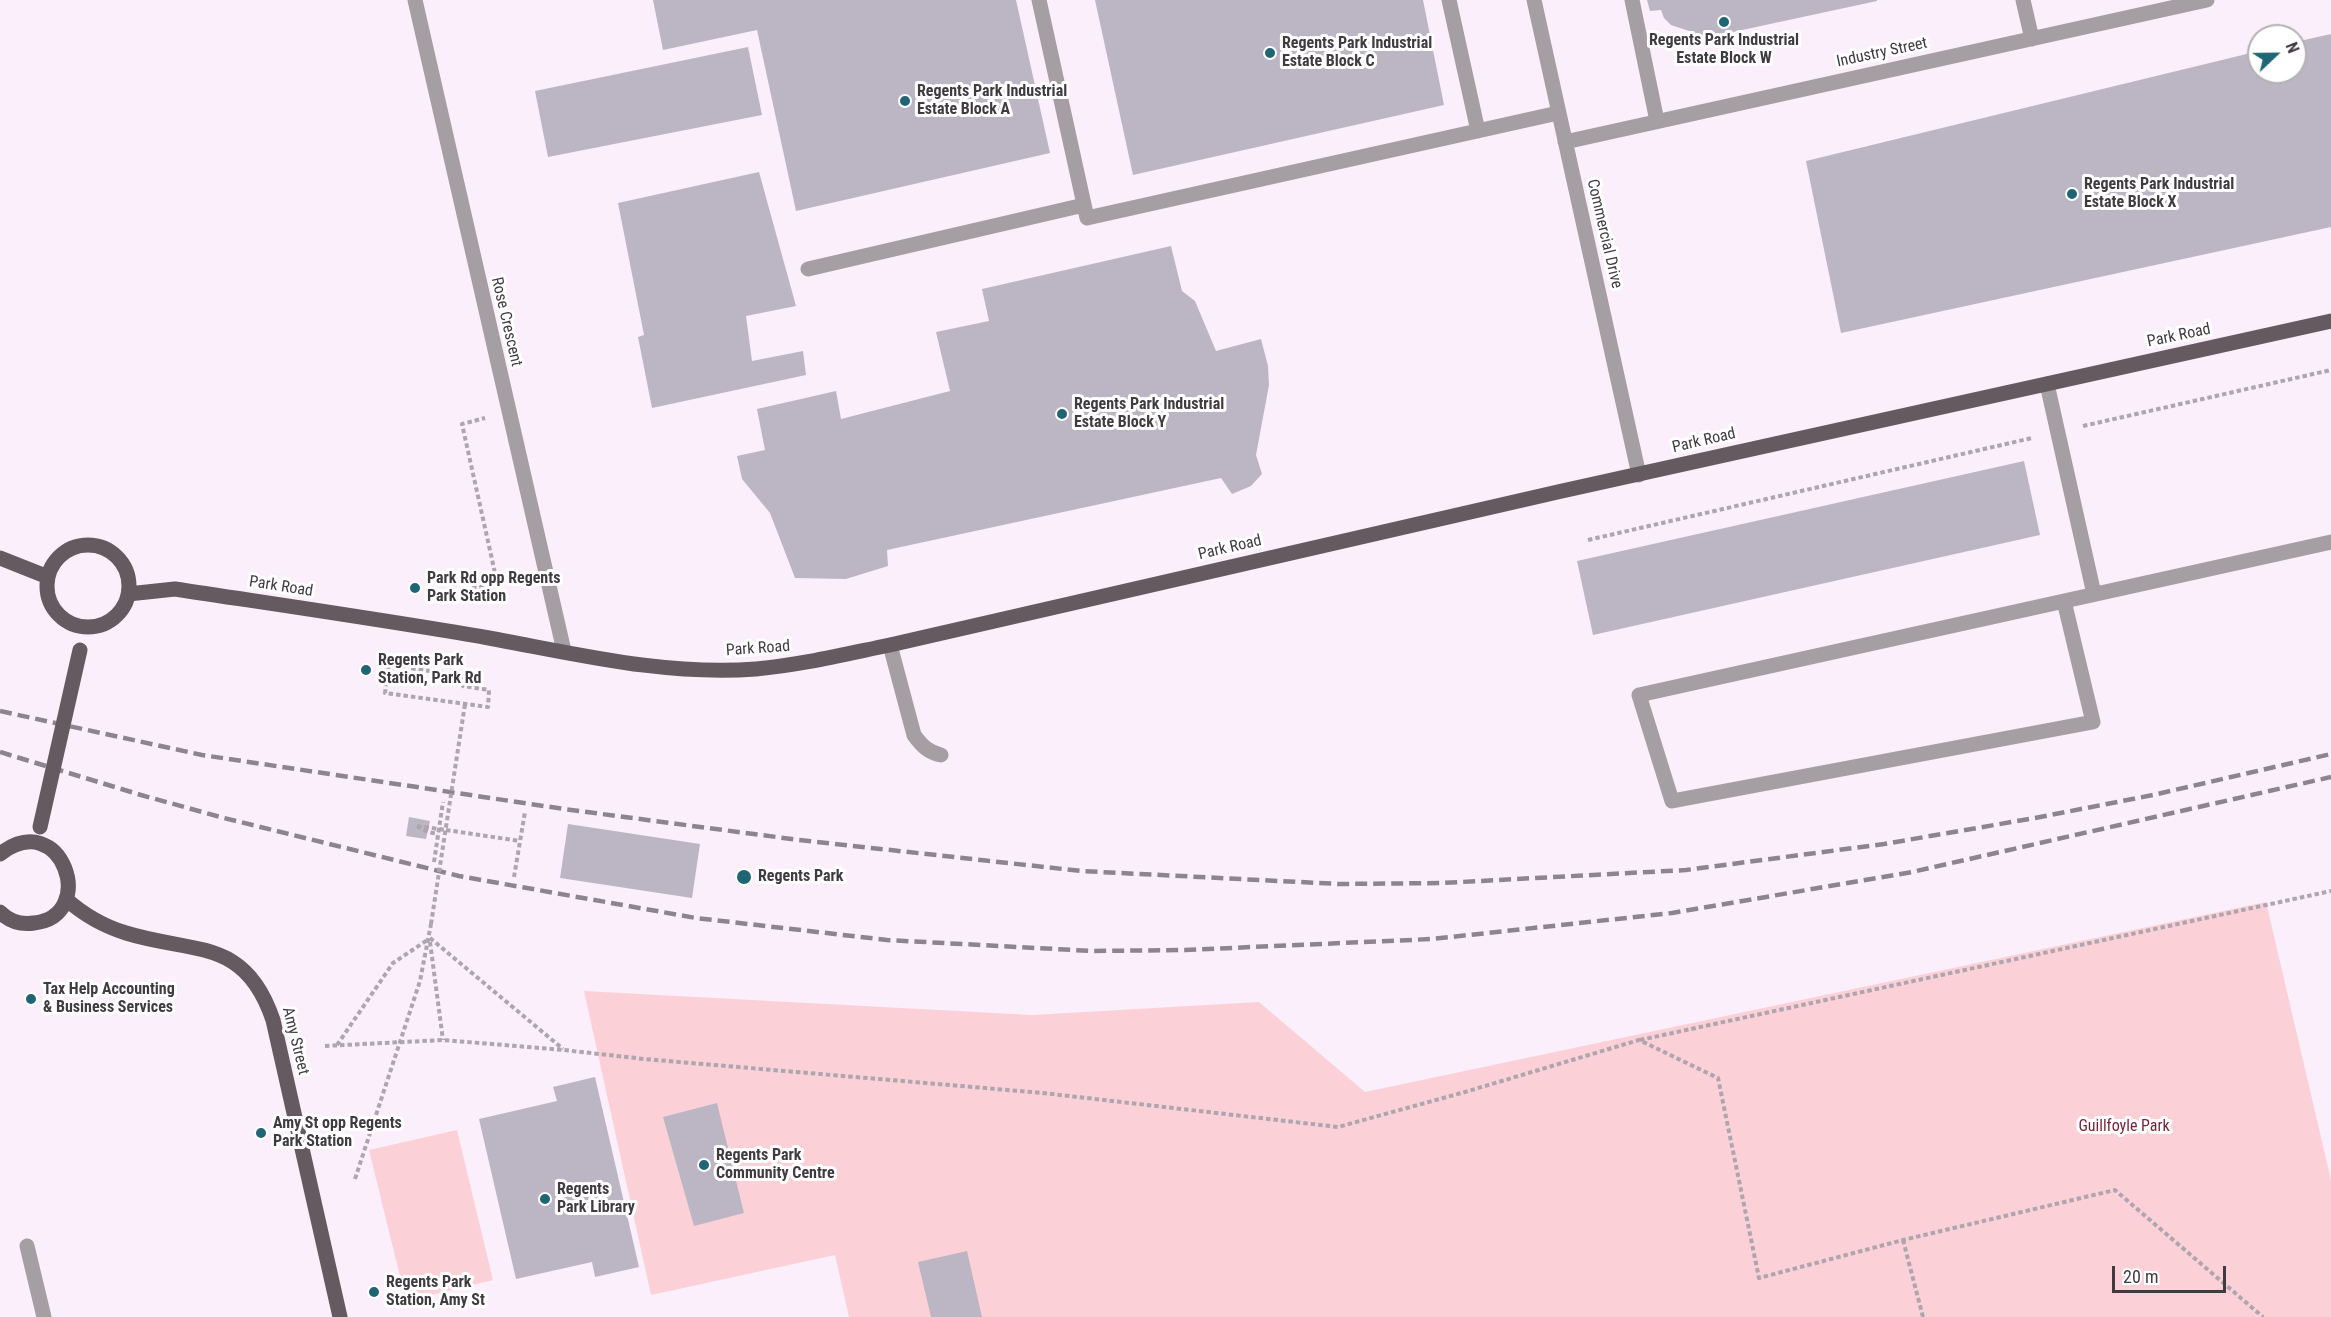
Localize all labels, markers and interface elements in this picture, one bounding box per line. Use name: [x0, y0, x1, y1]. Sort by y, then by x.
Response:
marker: Regents Park Industrial Estate Block W: [1717, 15, 1731, 29]
north arrow: [2247, 24, 2307, 84]
place label: Regents Park Industrial Estate Block W: [1649, 31, 1799, 69]
place label: Regents Park Industrial Estate Block C: [1282, 34, 1432, 72]
street label: Industry Street: [1835, 34, 1929, 72]
text: N: [2282, 40, 2303, 56]
marker: Regents Park Industrial Estate Block C: [1263, 46, 1277, 60]
place label: Regents Park Industrial Estate Block A: [917, 82, 1067, 120]
marker: Regents Park Industrial Estate Block A: [898, 94, 912, 108]
place label: Regents Park Industrial Estate Block X: [2084, 175, 2234, 213]
street label: Commercial Drive: [1582, 178, 1626, 290]
marker: Regents Park Industrial Estate Block X: [2065, 187, 2079, 201]
street label: Rose Crescent: [486, 276, 526, 368]
street label: Park Road: [2146, 320, 2212, 352]
place label: Regents Park Industrial Estate Block Y: [1074, 395, 1224, 433]
marker: Regents Park Industrial Estate Block Y: [1055, 407, 1069, 421]
street label: Park Road: [1671, 424, 1737, 458]
street label: Park Road: [1197, 531, 1263, 565]
place label: Park Rd opp Regents Park Station: [427, 569, 560, 607]
street label: Park Road: [248, 572, 314, 602]
marker: Park Rd opp Regents Park Station: [408, 581, 422, 595]
street label: Park Road: [725, 637, 791, 661]
place label: Regents Park Station, Park Rd: [378, 651, 481, 689]
marker: Regents Park Station, Park Rd: [359, 663, 373, 677]
place label: Regents Park: [758, 867, 843, 887]
marker: Regents Park: [735, 868, 753, 886]
place label: Tax Help Accounting & Business Services: [43, 980, 175, 1018]
marker: Tax Help Accounting & Business Services: [24, 992, 38, 1006]
street label: Amy Street: [277, 1005, 313, 1077]
place label: Amy St opp Regents Park Station: [273, 1114, 402, 1152]
park label: Guillfoyle Park: [2078, 1117, 2170, 1137]
marker: Amy St opp Regents Park Station: [254, 1126, 268, 1140]
place label: Regents Park Community Centre: [716, 1146, 835, 1184]
marker: Regents Park Community Centre: [697, 1158, 711, 1172]
place label: Regents Park Library: [557, 1180, 635, 1218]
marker: Regents Park Library: [538, 1192, 552, 1206]
scale bar: [2115, 1254, 2229, 1292]
text: 20 m: [2123, 1266, 2158, 1287]
place label: Regents Park Station, Amy St: [386, 1273, 485, 1311]
marker: Regents Park Station, Amy St: [367, 1285, 381, 1299]

